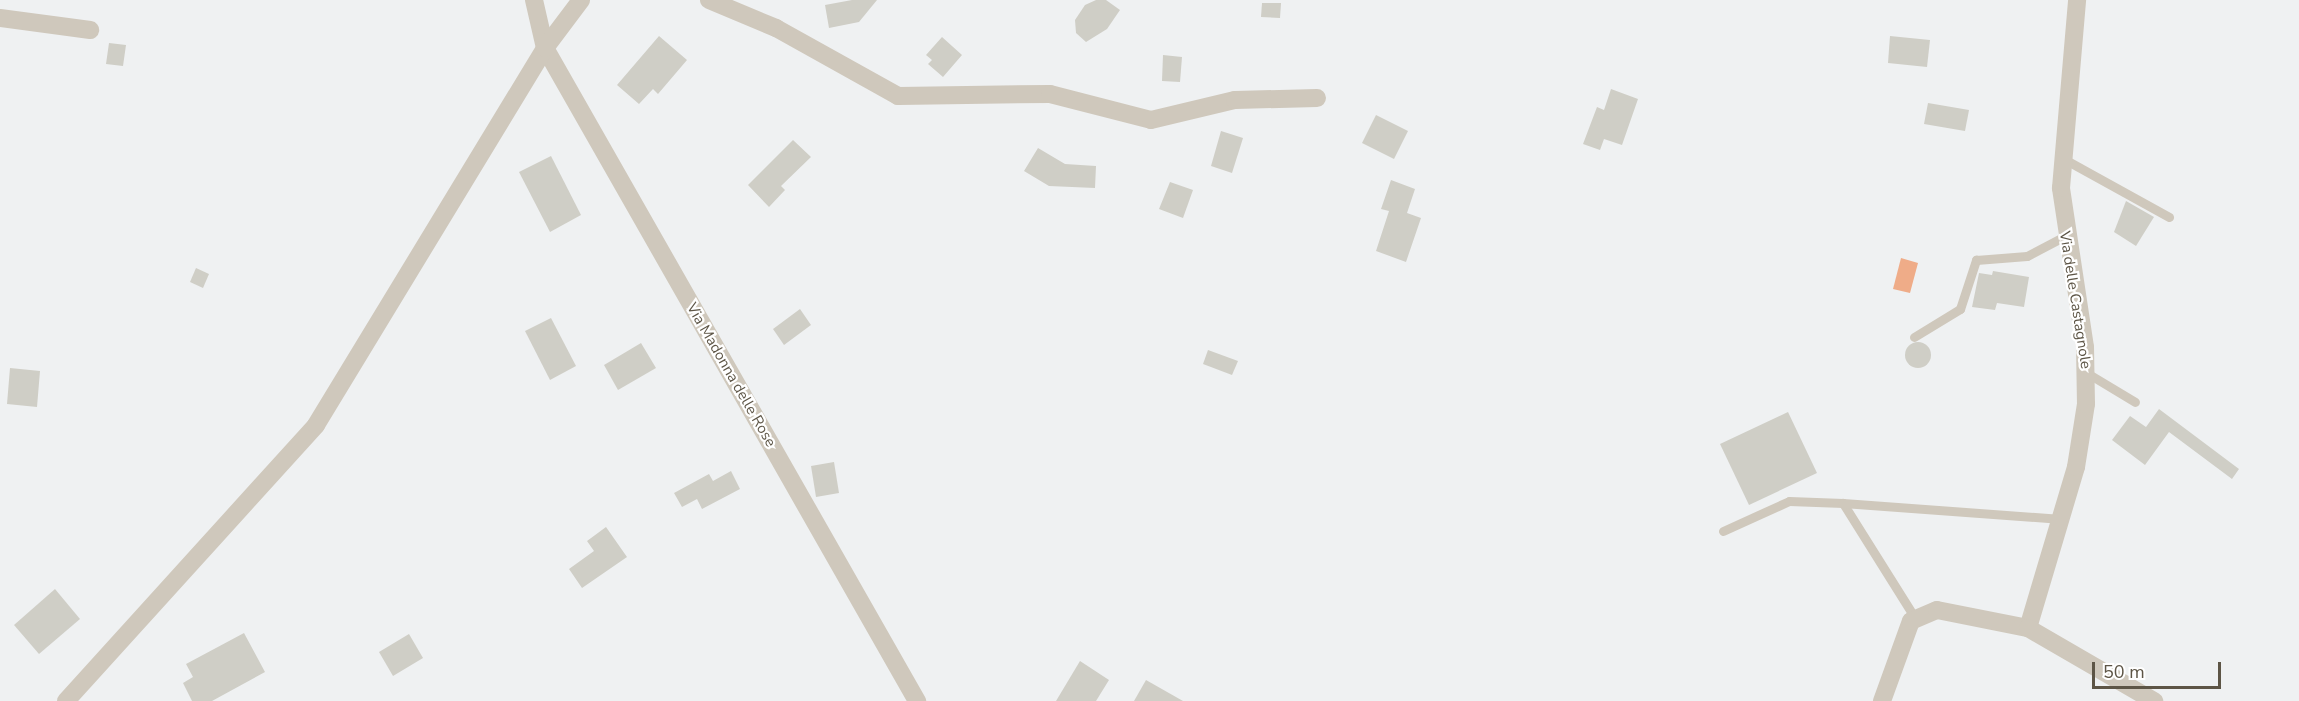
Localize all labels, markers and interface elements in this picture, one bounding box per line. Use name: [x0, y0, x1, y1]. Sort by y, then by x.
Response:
street label: Via delle Castagnole: [2055, 230, 2095, 370]
street label: Via Madonna delle Rose: [682, 300, 780, 450]
scale bar: [2095, 650, 2224, 688]
text: 50 m: [2103, 660, 2145, 684]

